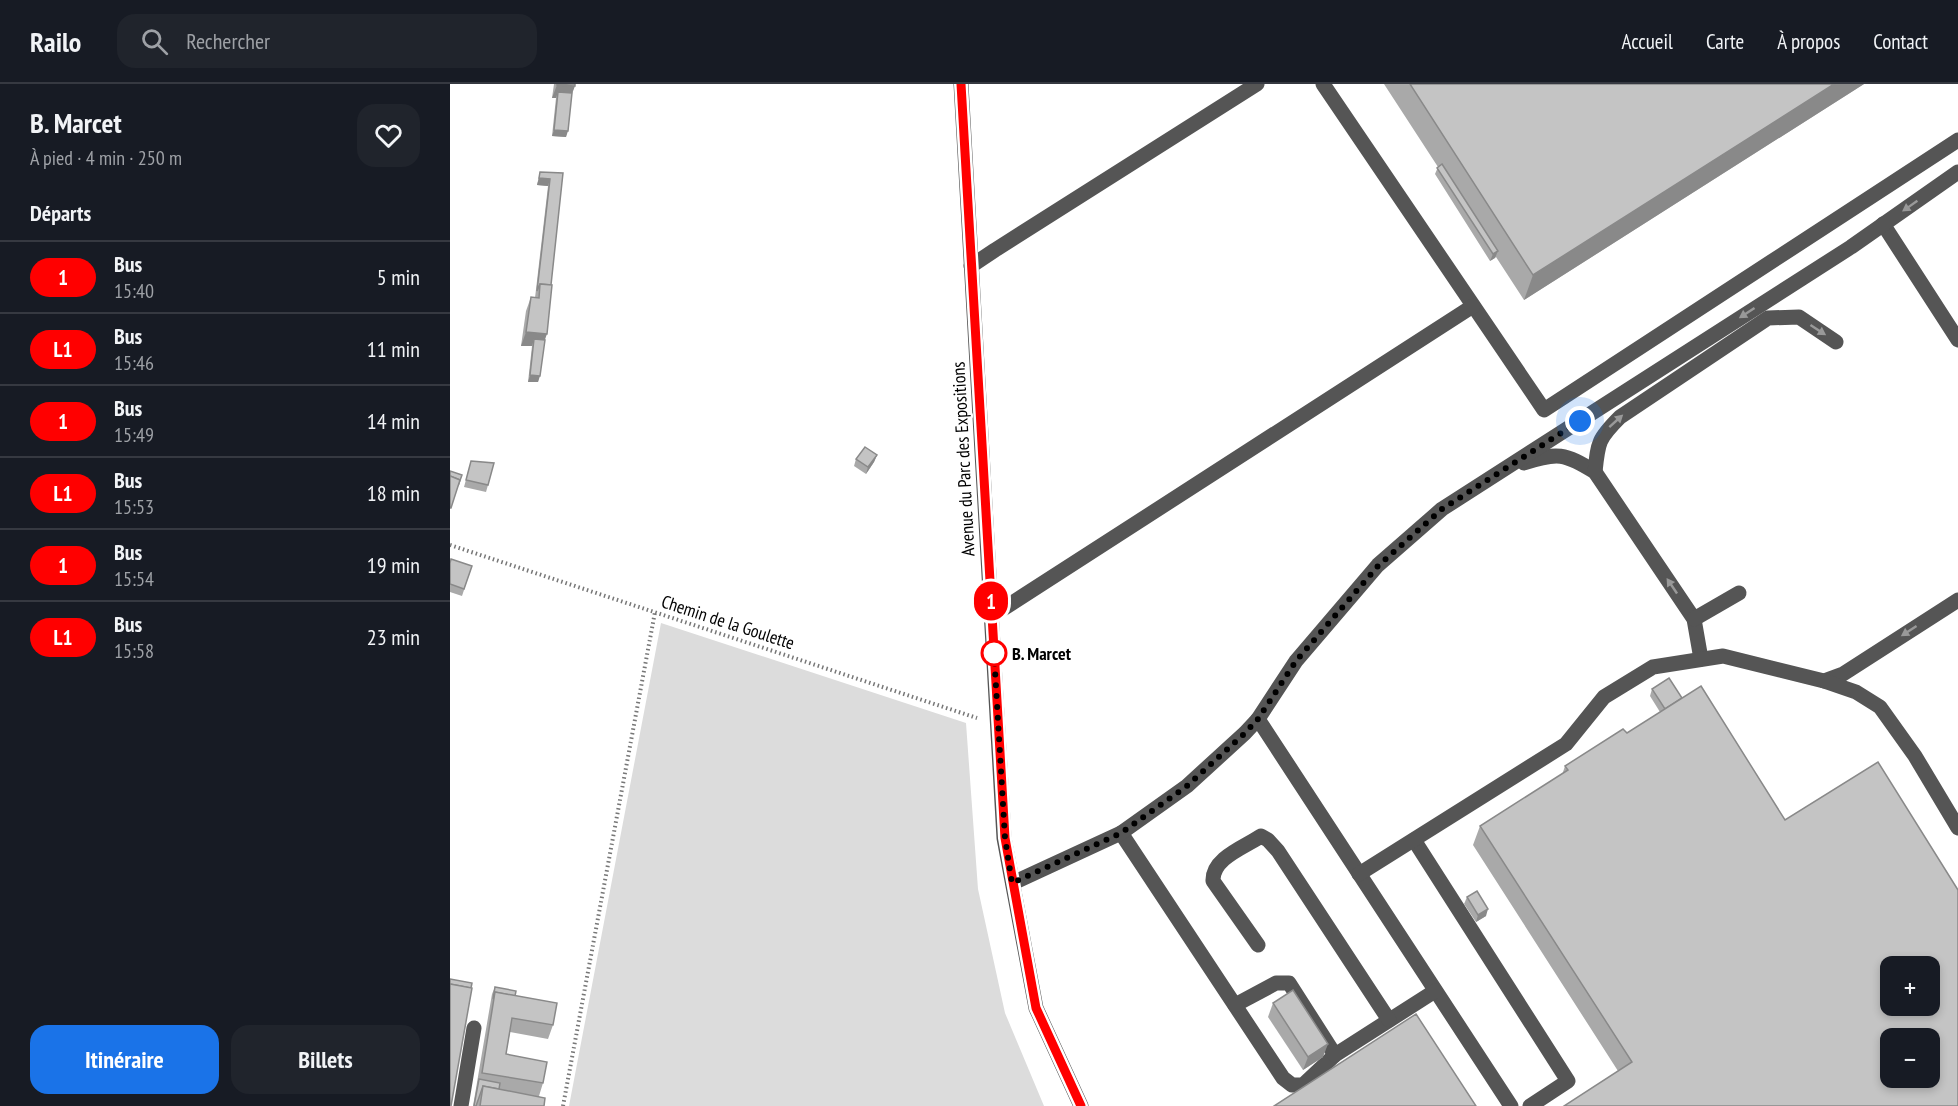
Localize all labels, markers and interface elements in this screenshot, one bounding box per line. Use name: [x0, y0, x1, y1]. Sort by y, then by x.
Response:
search box: [117, 14, 537, 68]
text: Railo: [30, 23, 81, 60]
icon: search: [138, 25, 171, 58]
text: Rechercher: [186, 27, 270, 55]
text: Accueil: [1621, 28, 1673, 55]
text: Carte: [1706, 28, 1744, 55]
text: À propos: [1777, 28, 1840, 55]
text: Contact: [1873, 28, 1928, 55]
text: B. Marcet: [30, 104, 122, 141]
button: heart: [357, 104, 420, 167]
text: À pied · 4 min · 250 m: [30, 145, 182, 171]
text: Départs: [30, 199, 91, 227]
one-way arrow: [1902, 200, 1918, 211]
text: Bus: [114, 250, 142, 278]
text: 5 min: [377, 263, 420, 291]
text: 1: [58, 264, 68, 291]
text: 15:40: [114, 278, 154, 304]
one-way arrow: [1739, 308, 1756, 319]
text: Bus: [114, 322, 142, 350]
one-way arrow: [1809, 324, 1825, 336]
text: 11 min: [367, 335, 420, 363]
text: L1: [54, 336, 72, 363]
text: 15:46: [114, 350, 154, 376]
street label: Avenue du Parc des Expositions: [946, 361, 980, 557]
text: Bus: [114, 394, 142, 422]
your location: [1565, 406, 1595, 436]
text: 14 min: [367, 407, 420, 435]
text: 1: [58, 408, 68, 435]
one-way arrow: [1608, 415, 1623, 428]
text: 15:49: [114, 422, 154, 448]
text: Bus: [114, 466, 142, 494]
text: 18 min: [367, 479, 420, 507]
text: L1: [54, 480, 72, 507]
text: 15:53: [114, 494, 154, 520]
text: Bus: [114, 538, 142, 566]
text: 19 min: [367, 551, 420, 579]
text: 1: [58, 552, 68, 579]
text: 15:54: [114, 566, 154, 592]
one-way arrow: [1666, 579, 1678, 595]
line badge: 1: [972, 582, 1010, 620]
text: 1: [986, 588, 996, 615]
street label: Chemin de la Goulette: [659, 590, 797, 654]
text: Bus: [114, 610, 142, 638]
text: 23 min: [367, 623, 420, 651]
text: L1: [54, 624, 72, 651]
one-way arrow: [1901, 626, 1917, 637]
text: 15:58: [114, 638, 154, 664]
marker: B. Marcet: [981, 640, 1007, 666]
place label: B. Marcet: [1012, 642, 1072, 665]
map controls: [1880, 956, 1940, 1088]
button: +: [1880, 956, 1940, 1016]
button: Itinéraire: [30, 1025, 219, 1094]
button: Billets: [231, 1025, 420, 1094]
button: −: [1880, 1028, 1940, 1088]

